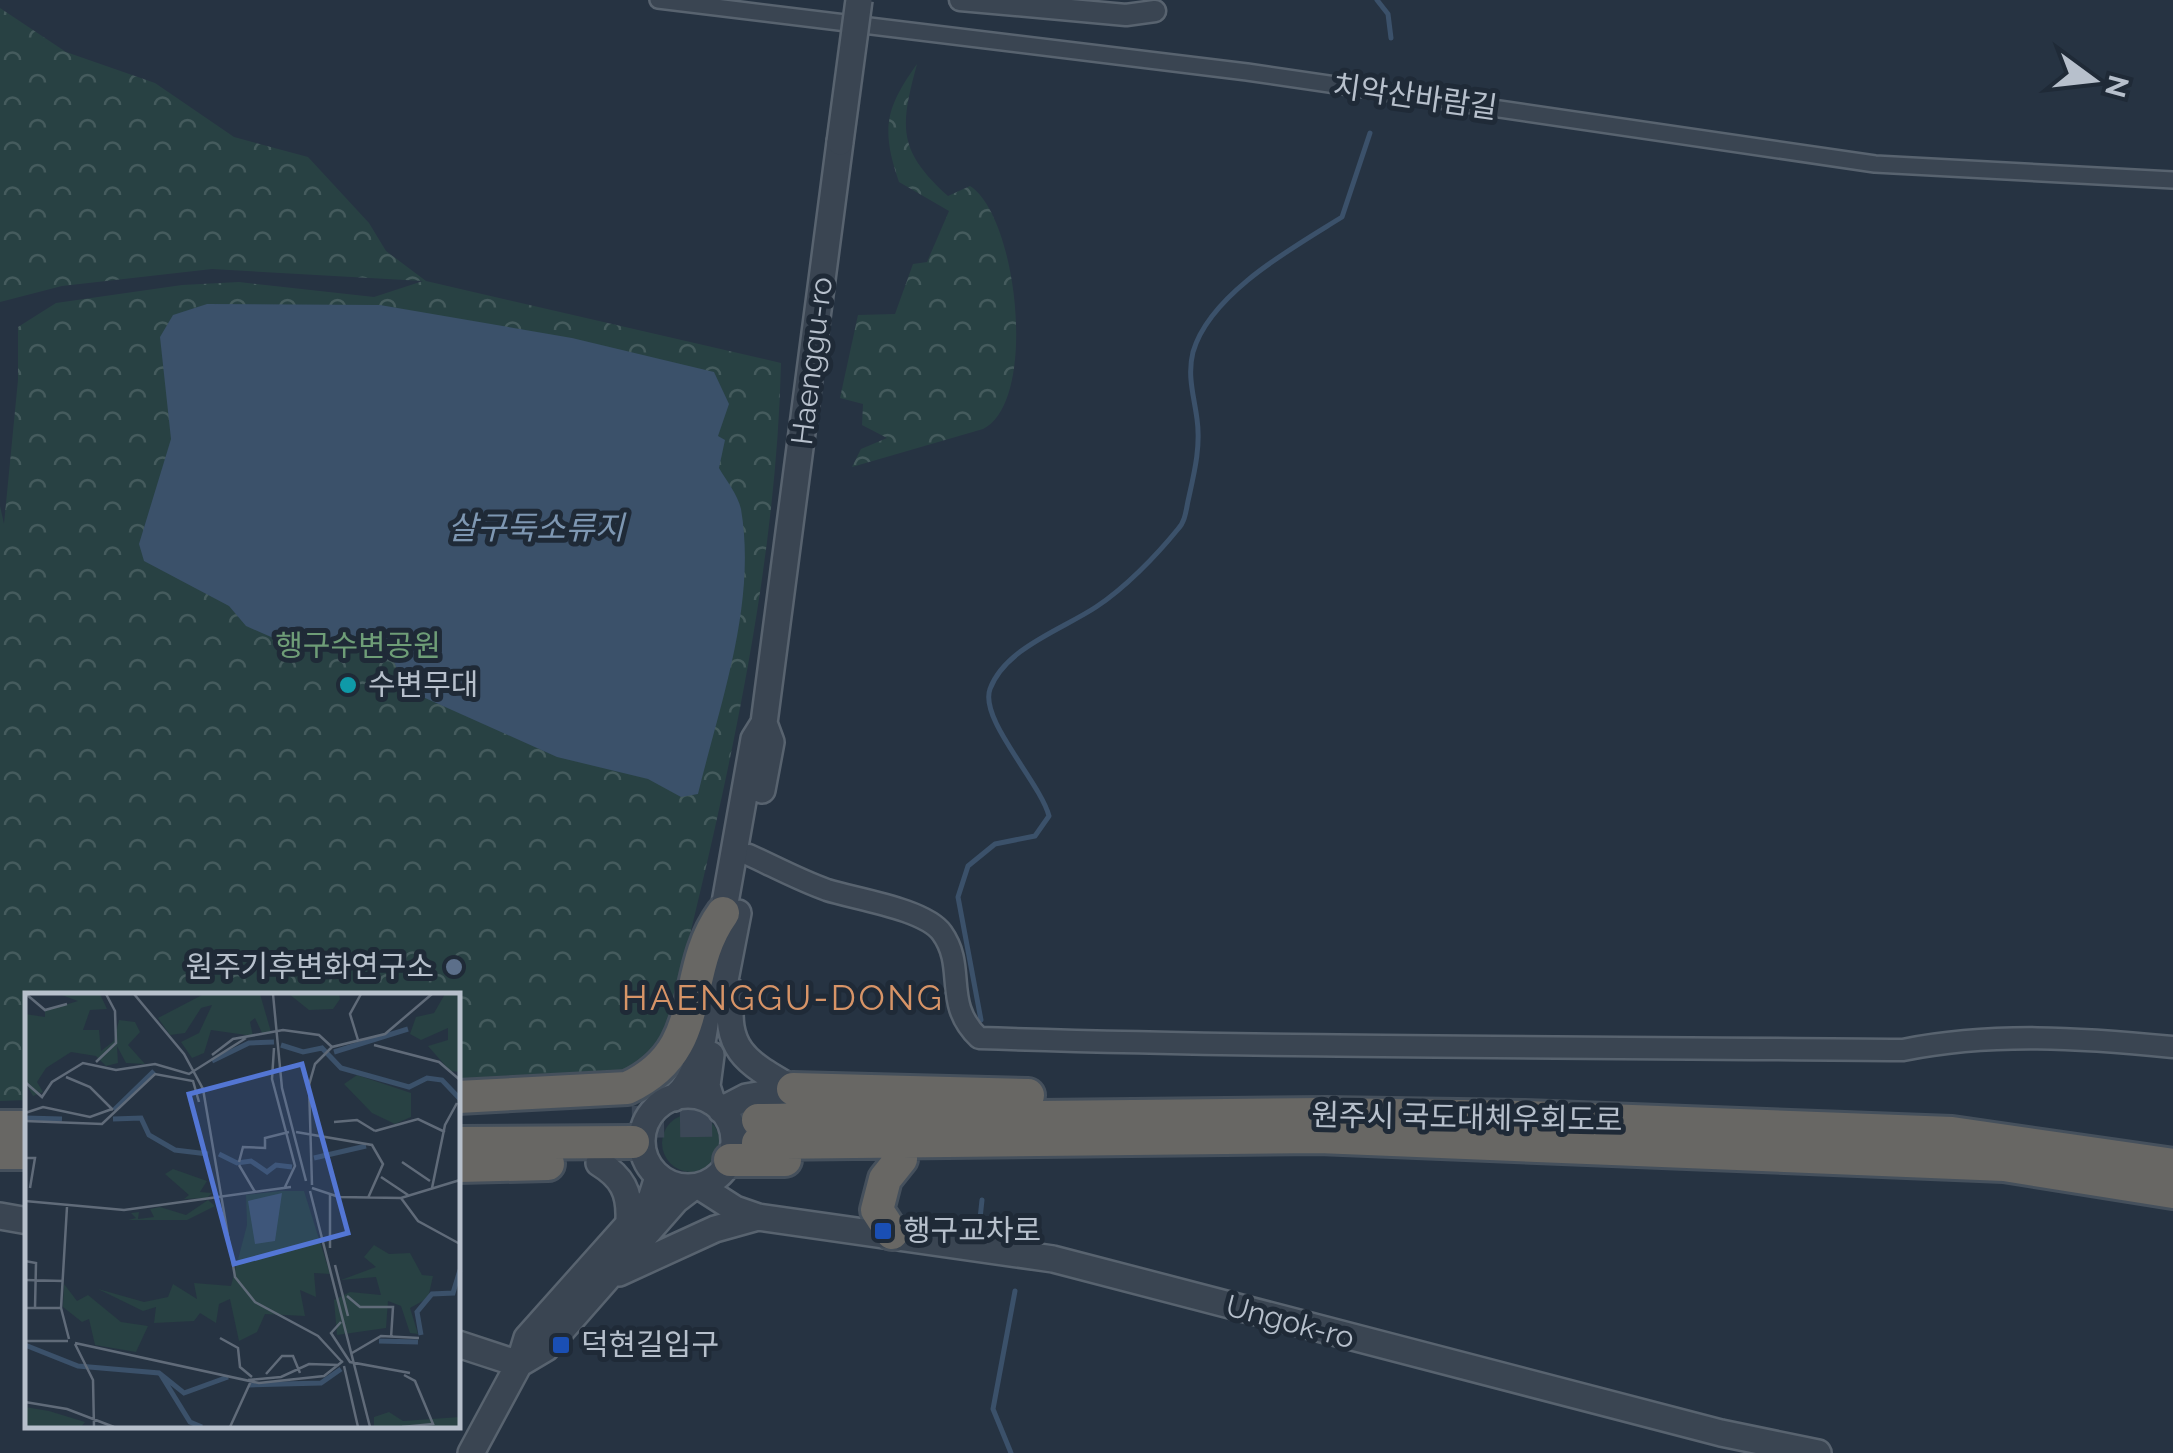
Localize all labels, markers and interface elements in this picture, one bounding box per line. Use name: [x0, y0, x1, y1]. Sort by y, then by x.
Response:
north arrow: [2043, 30, 2143, 130]
street label: 치악산바람길: [1331, 68, 1500, 125]
text: N: [2098, 72, 2135, 101]
street label: Haenggu-ro: [784, 275, 839, 447]
water label: 살구둑소류지: [448, 509, 627, 546]
park label: 행구수변공원: [275, 628, 441, 663]
place label: 수변무대: [368, 667, 478, 702]
marker: 수변무대: [337, 674, 359, 696]
place label: 원주기후변화연구소: [186, 949, 434, 984]
marker: 원주기후변화연구소: [443, 956, 465, 978]
district label: HAENGGU-DONG: [622, 977, 944, 1018]
inset map: [25, 993, 460, 1428]
street label: 원주시 국도대체우회도로: [1311, 1097, 1623, 1138]
place label: 행구교차로: [903, 1213, 1041, 1248]
marker: 행구교차로: [872, 1220, 894, 1242]
street label: Ungok-ro: [1222, 1288, 1358, 1355]
place label: 덕현길입구: [581, 1327, 719, 1362]
marker: 덕현길입구: [550, 1334, 572, 1356]

